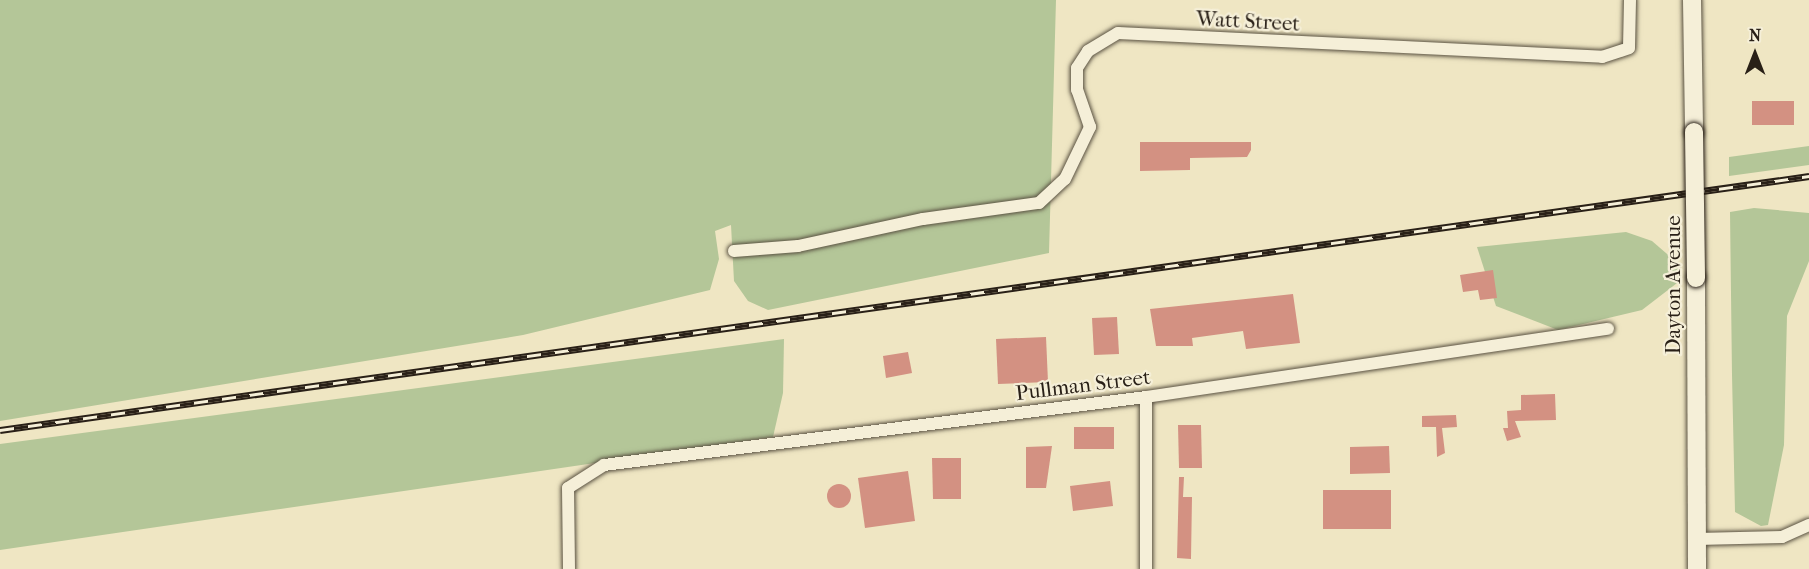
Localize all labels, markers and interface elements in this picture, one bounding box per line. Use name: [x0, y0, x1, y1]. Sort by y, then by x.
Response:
street label: Watt Street: [1196, 6, 1300, 36]
north arrow: [1725, 24, 1785, 84]
text: N: [1749, 26, 1761, 45]
street label: Dayton Avenue: [1660, 215, 1686, 355]
street label: Pullman Street: [1014, 364, 1152, 406]

